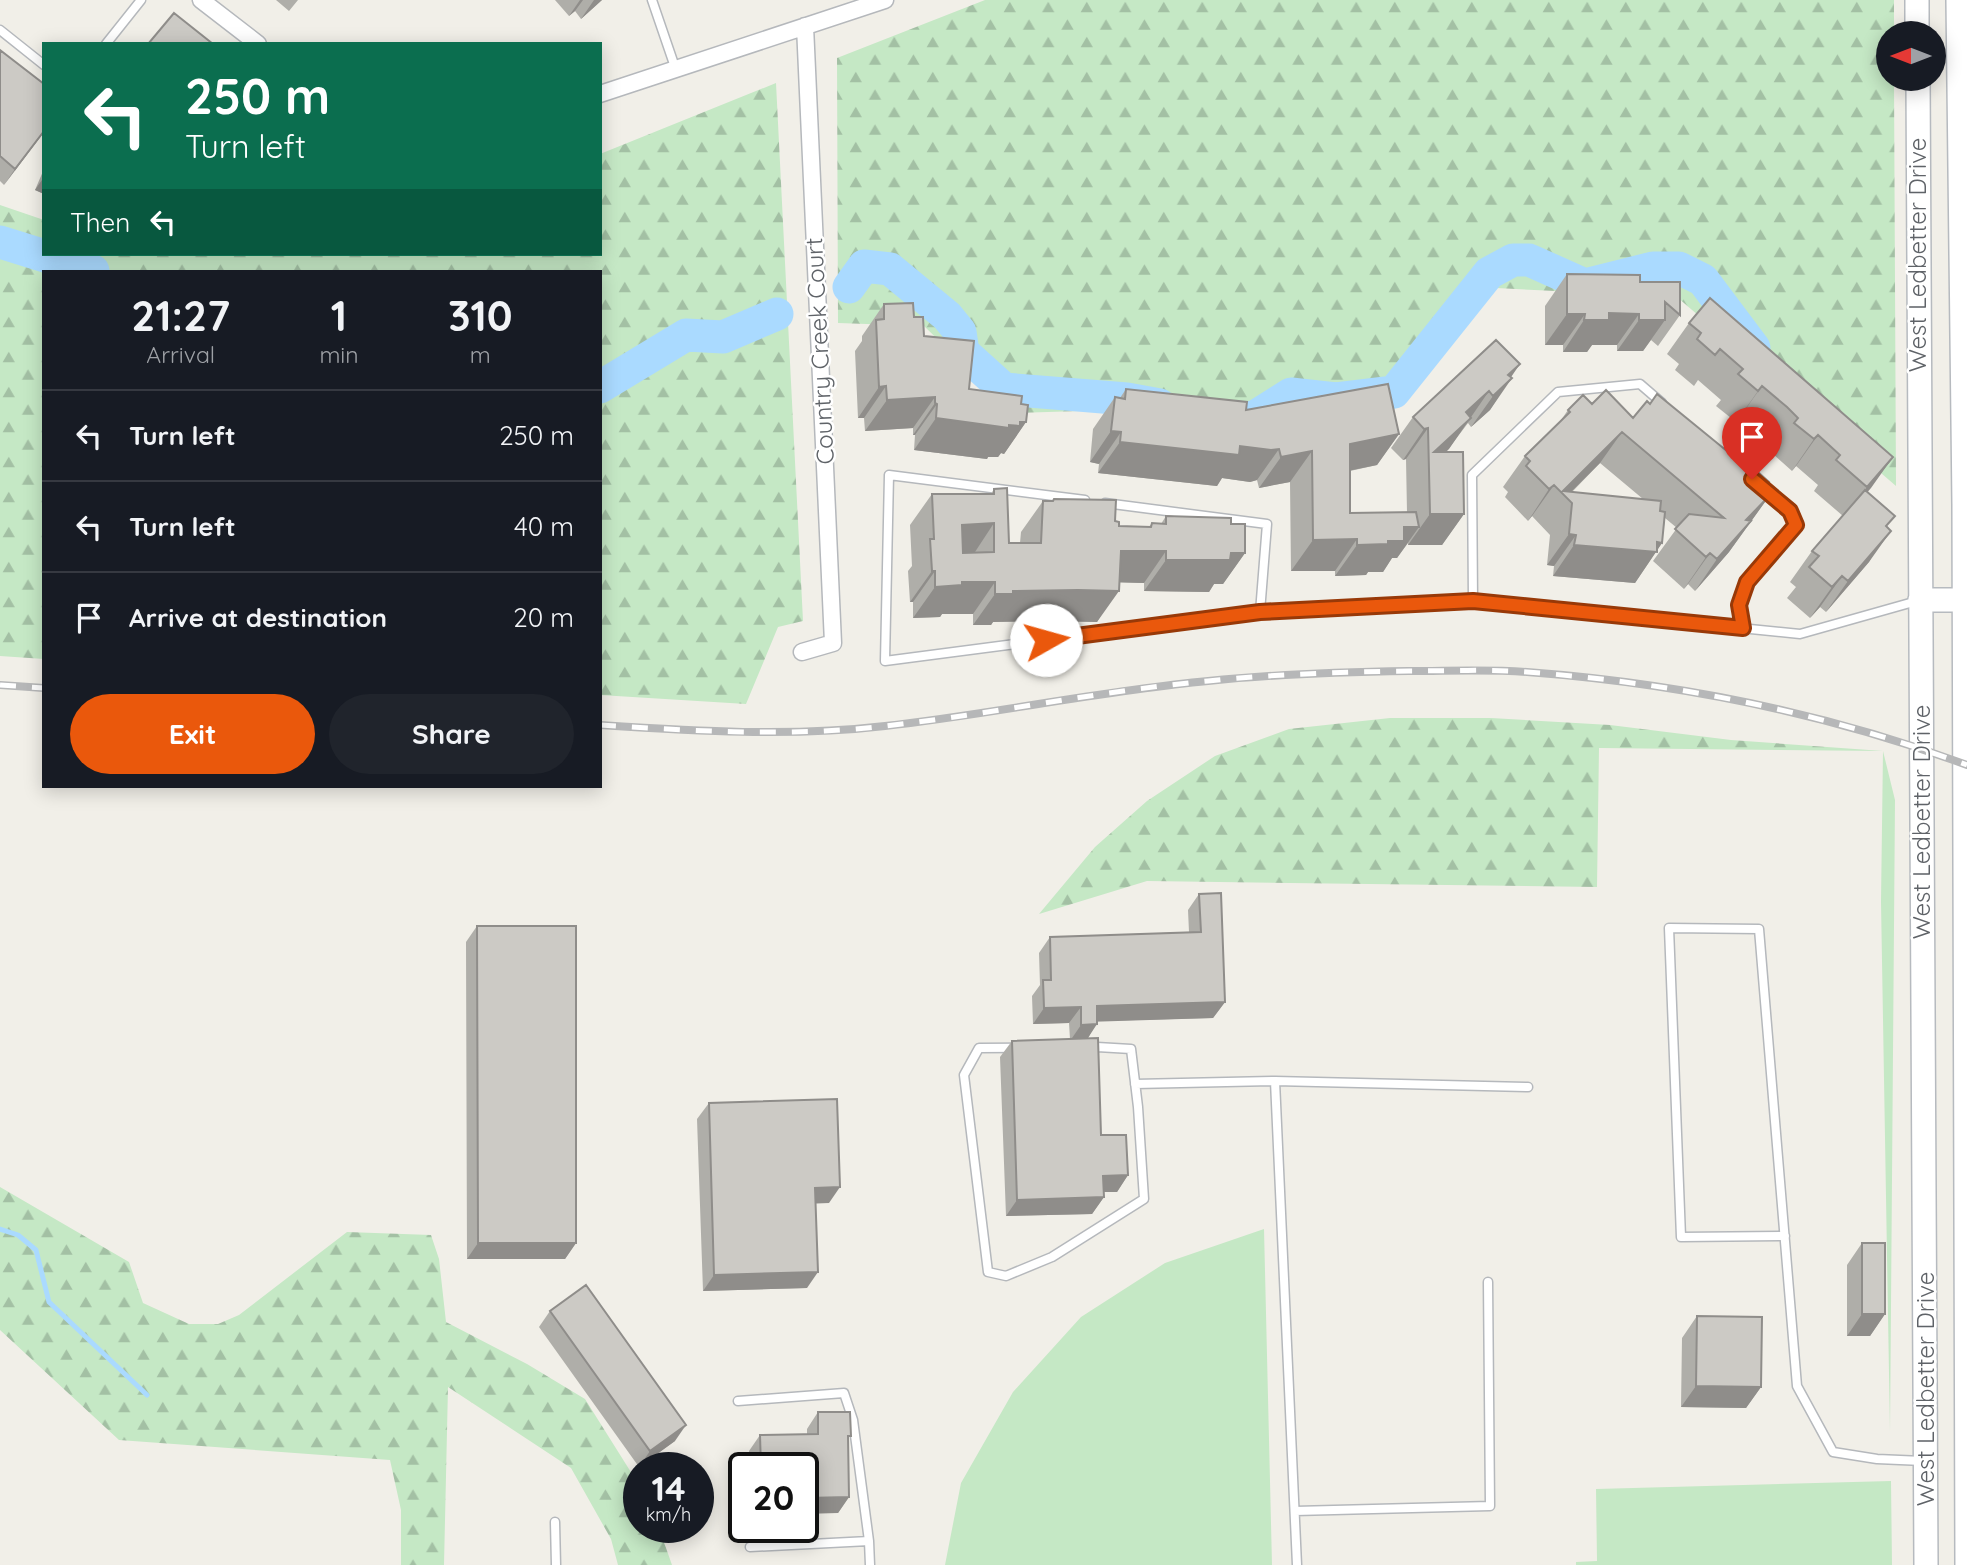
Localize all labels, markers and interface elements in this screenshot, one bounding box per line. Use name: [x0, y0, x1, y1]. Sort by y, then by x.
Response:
north arrow: [1876, 21, 1946, 91]
map controls: [1876, 21, 1946, 91]
text: 250 m: [185, 65, 330, 126]
icon: left: [70, 70, 161, 161]
text: Turn left: [185, 126, 306, 166]
street label: West Ledbetter Drive: [1902, 138, 1932, 372]
icon: left: [144, 203, 182, 241]
text: Then: [70, 206, 130, 239]
street label: Country Creek Court: [798, 237, 840, 465]
text: 21:27: [131, 289, 230, 342]
text: 1: [331, 289, 347, 342]
text: 310: [448, 289, 513, 342]
text: Arrival: [146, 340, 215, 369]
text: min: [319, 340, 359, 369]
text: m: [470, 340, 491, 369]
pin: [1722, 407, 1782, 479]
icon: left: [70, 417, 108, 455]
icon: arrive: [1733, 418, 1771, 456]
text: Turn left: [129, 419, 236, 452]
text: 250 m: [499, 419, 574, 452]
icon: left: [70, 508, 108, 546]
text: Turn left: [129, 510, 236, 543]
text: 40 m: [514, 510, 574, 543]
icon: arrive: [70, 599, 108, 637]
text: Arrive at destination: [129, 601, 387, 634]
text: 20 m: [513, 601, 574, 634]
position arrow: [1009, 603, 1083, 677]
button: Exit: [70, 694, 315, 774]
button: Share: [329, 694, 574, 774]
street label: West Ledbetter Drive: [1906, 705, 1936, 939]
street label: West Ledbetter Drive: [1910, 1272, 1940, 1506]
speed limit sign: 20: [728, 1452, 819, 1543]
text: 14: [651, 1466, 686, 1510]
text: km/h: [646, 1503, 691, 1526]

